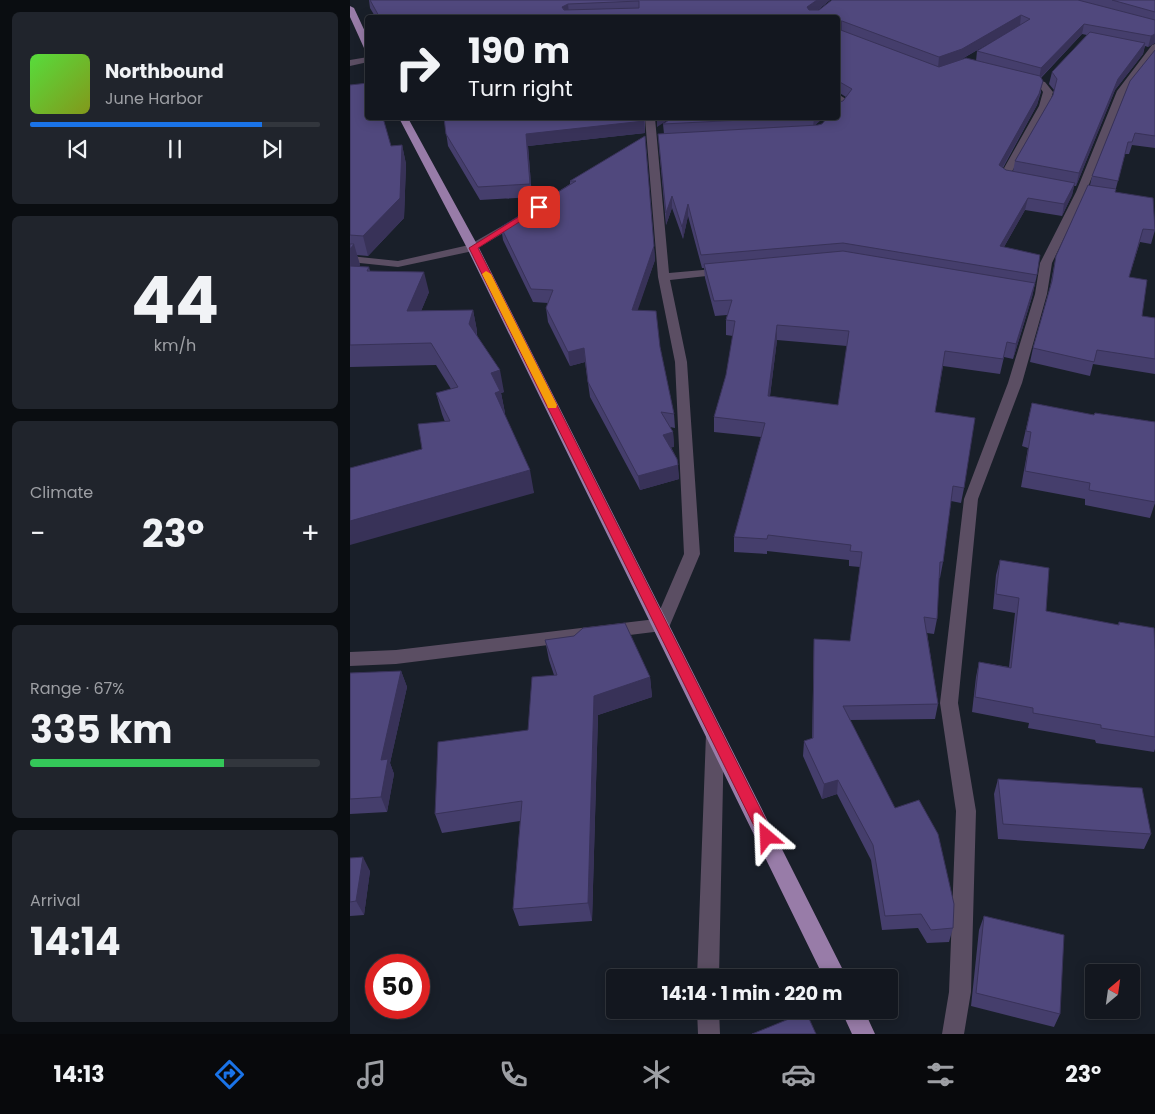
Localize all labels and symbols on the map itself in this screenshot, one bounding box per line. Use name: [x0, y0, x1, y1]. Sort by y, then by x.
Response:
pin: [518, 186, 560, 228]
position arrow: [740, 810, 792, 862]
speed limit sign: 50: [365, 954, 430, 1019]
north arrow: [1085, 964, 1140, 1019]

